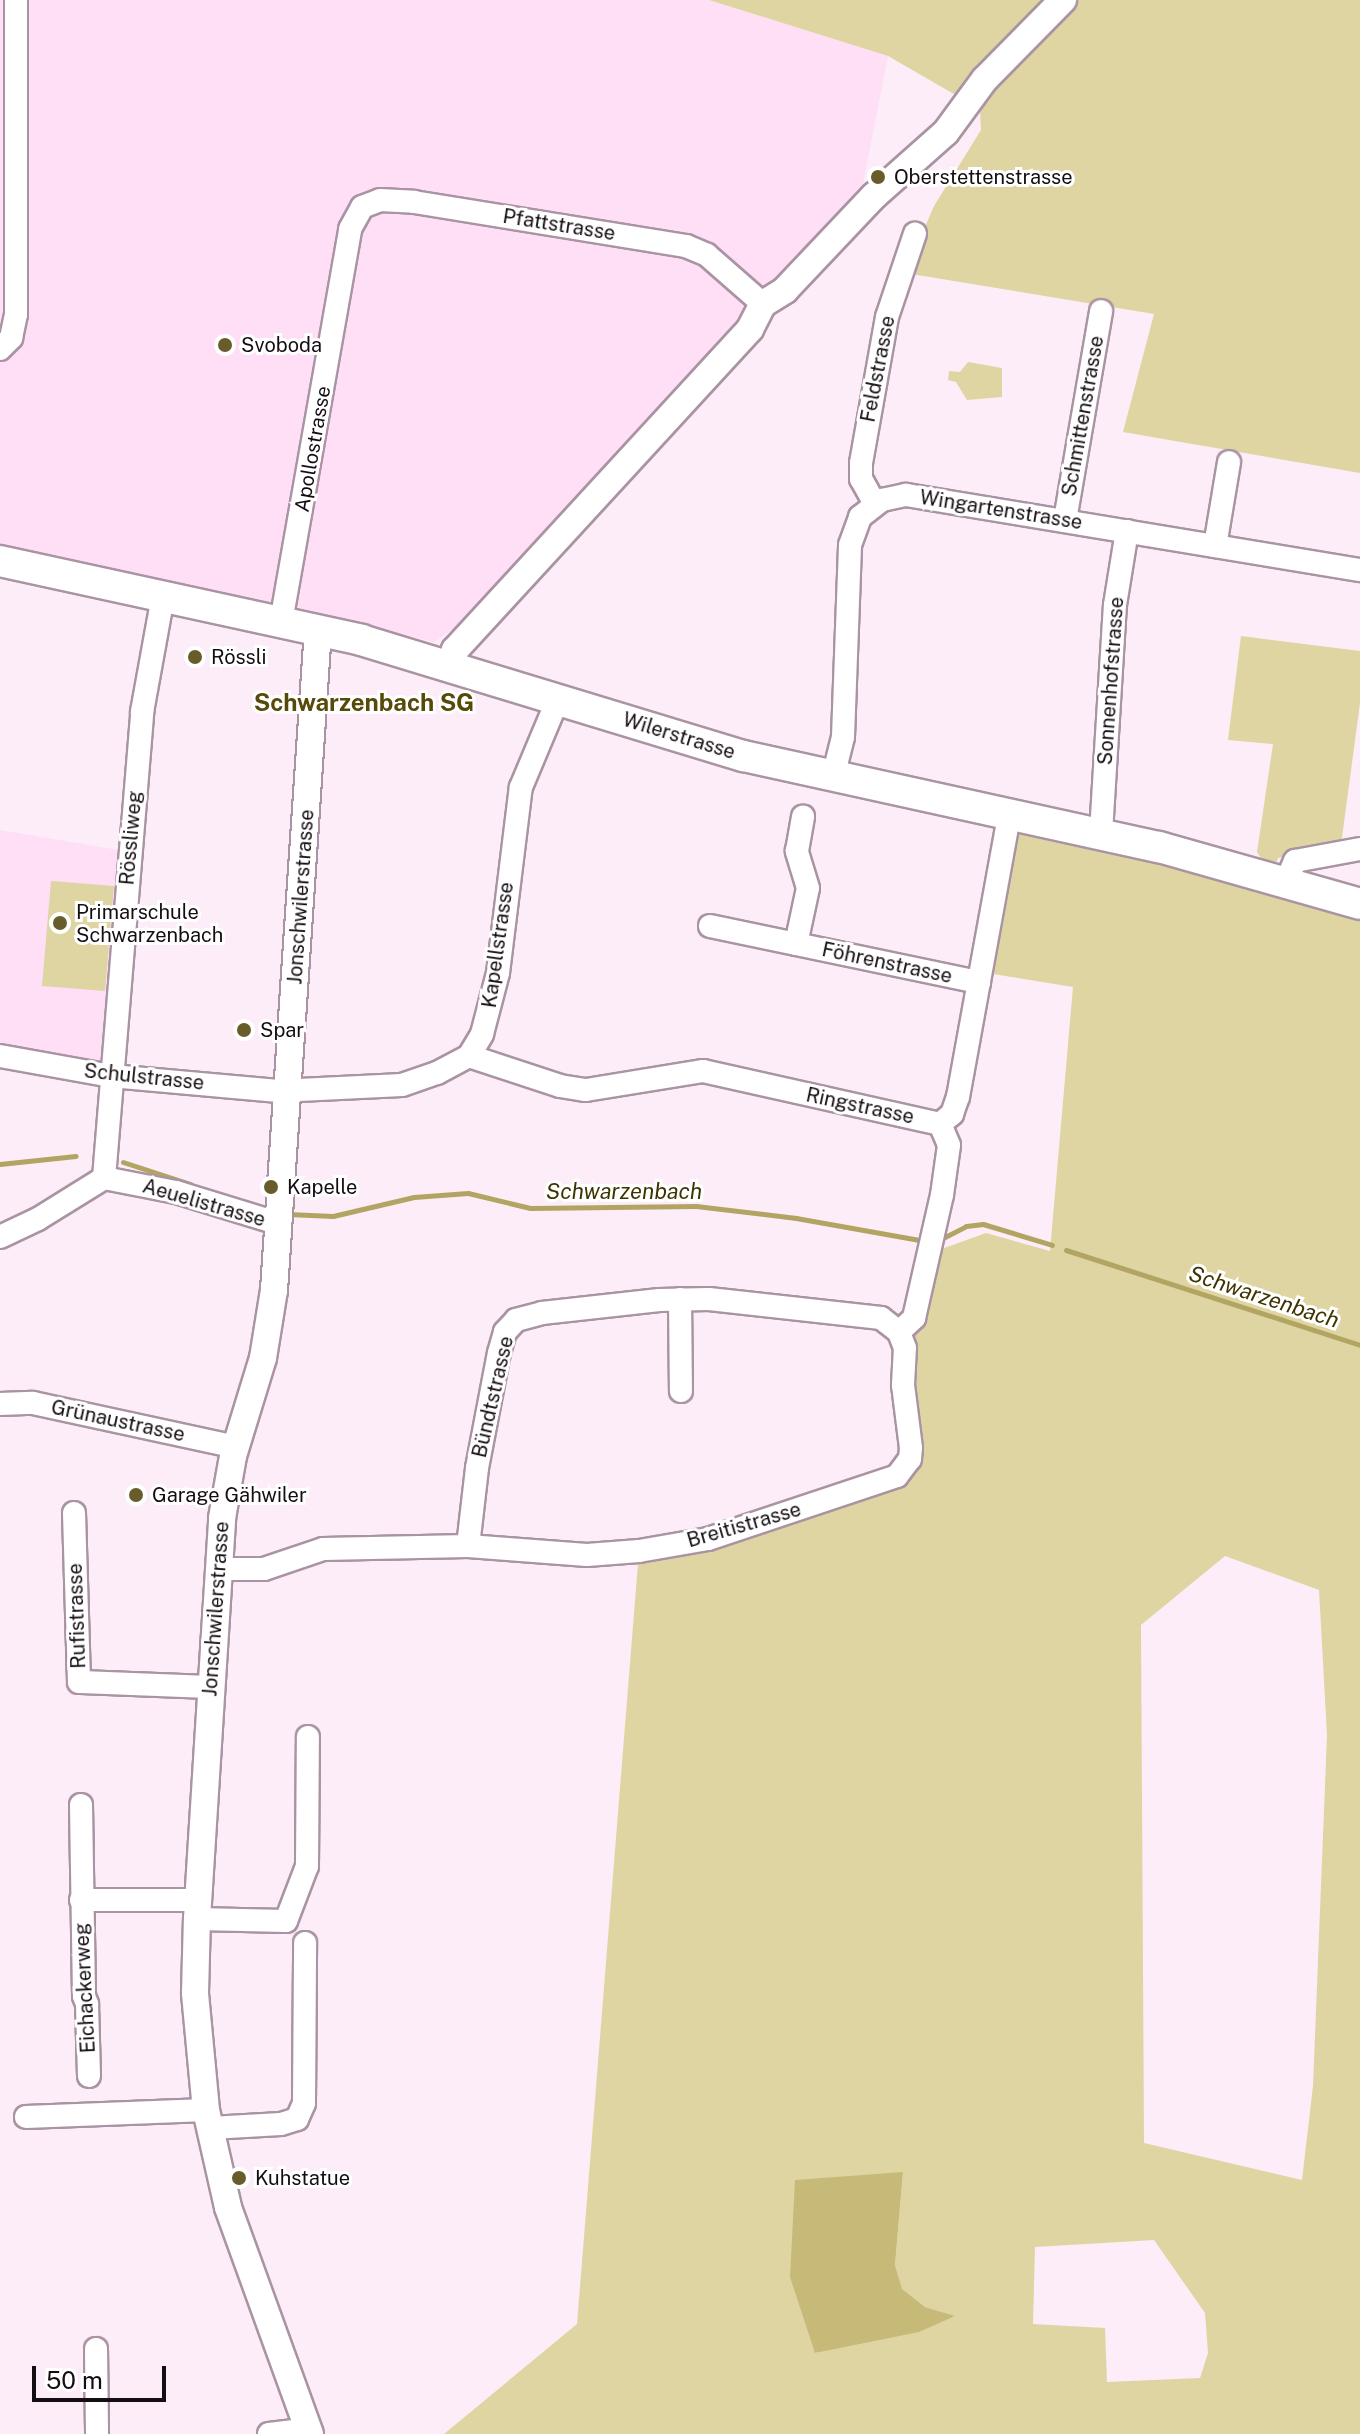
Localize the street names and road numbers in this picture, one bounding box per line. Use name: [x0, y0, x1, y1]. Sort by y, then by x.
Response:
street label: Pfattstrasse: [501, 204, 617, 246]
street label: Feldstrasse: [856, 314, 900, 424]
street label: Schmittenstrasse: [1057, 334, 1109, 498]
street label: Apollostrasse: [290, 384, 336, 514]
street label: Wingartenstrasse: [918, 485, 1084, 535]
street label: Sonnenhofstrasse: [1093, 596, 1129, 766]
street label: Wilerstrasse: [620, 708, 738, 764]
street label: Rössliweg: [115, 790, 147, 886]
street label: Jonschwilerstrasse: [283, 809, 319, 985]
street label: Kapellstrasse: [477, 880, 519, 1010]
street label: Föhrenstrasse: [820, 937, 954, 989]
street label: Schulstrasse: [83, 1059, 205, 1095]
street label: Ringstrasse: [804, 1083, 916, 1129]
street label: Aeuelistrasse: [140, 1174, 268, 1232]
street label: Bündtstrasse: [467, 1334, 519, 1460]
street label: Grünaustrasse: [49, 1395, 187, 1447]
street label: Breitistrasse: [684, 1497, 804, 1553]
street label: Jonschwilerstrasse: [198, 1521, 234, 1697]
street label: Rufistrasse: [63, 1563, 91, 1669]
street label: Eichackerweg: [70, 1922, 100, 2054]

